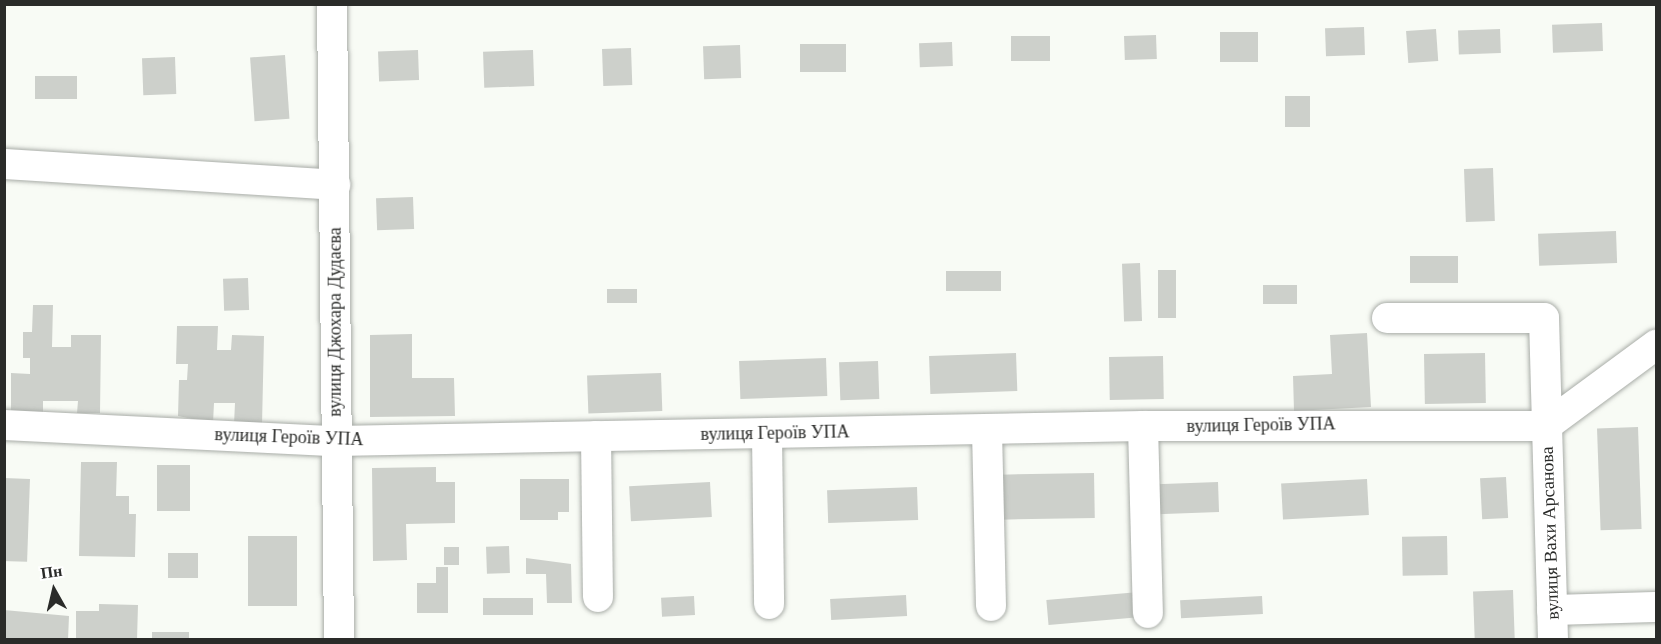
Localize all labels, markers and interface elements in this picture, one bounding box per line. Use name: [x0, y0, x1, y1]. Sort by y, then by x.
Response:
street label: вулиця Джохара Дудаєва: [324, 227, 346, 417]
street label: вулиця Героїв УПА: [1186, 413, 1336, 437]
street label: вулиця Героїв УПА: [700, 421, 850, 445]
street label: вулиця Героїв УПА: [214, 424, 364, 450]
street label: вулиця Вахи Арсанова: [1536, 446, 1564, 620]
north arrow: [24, 560, 84, 620]
text: Пн: [40, 562, 63, 582]

